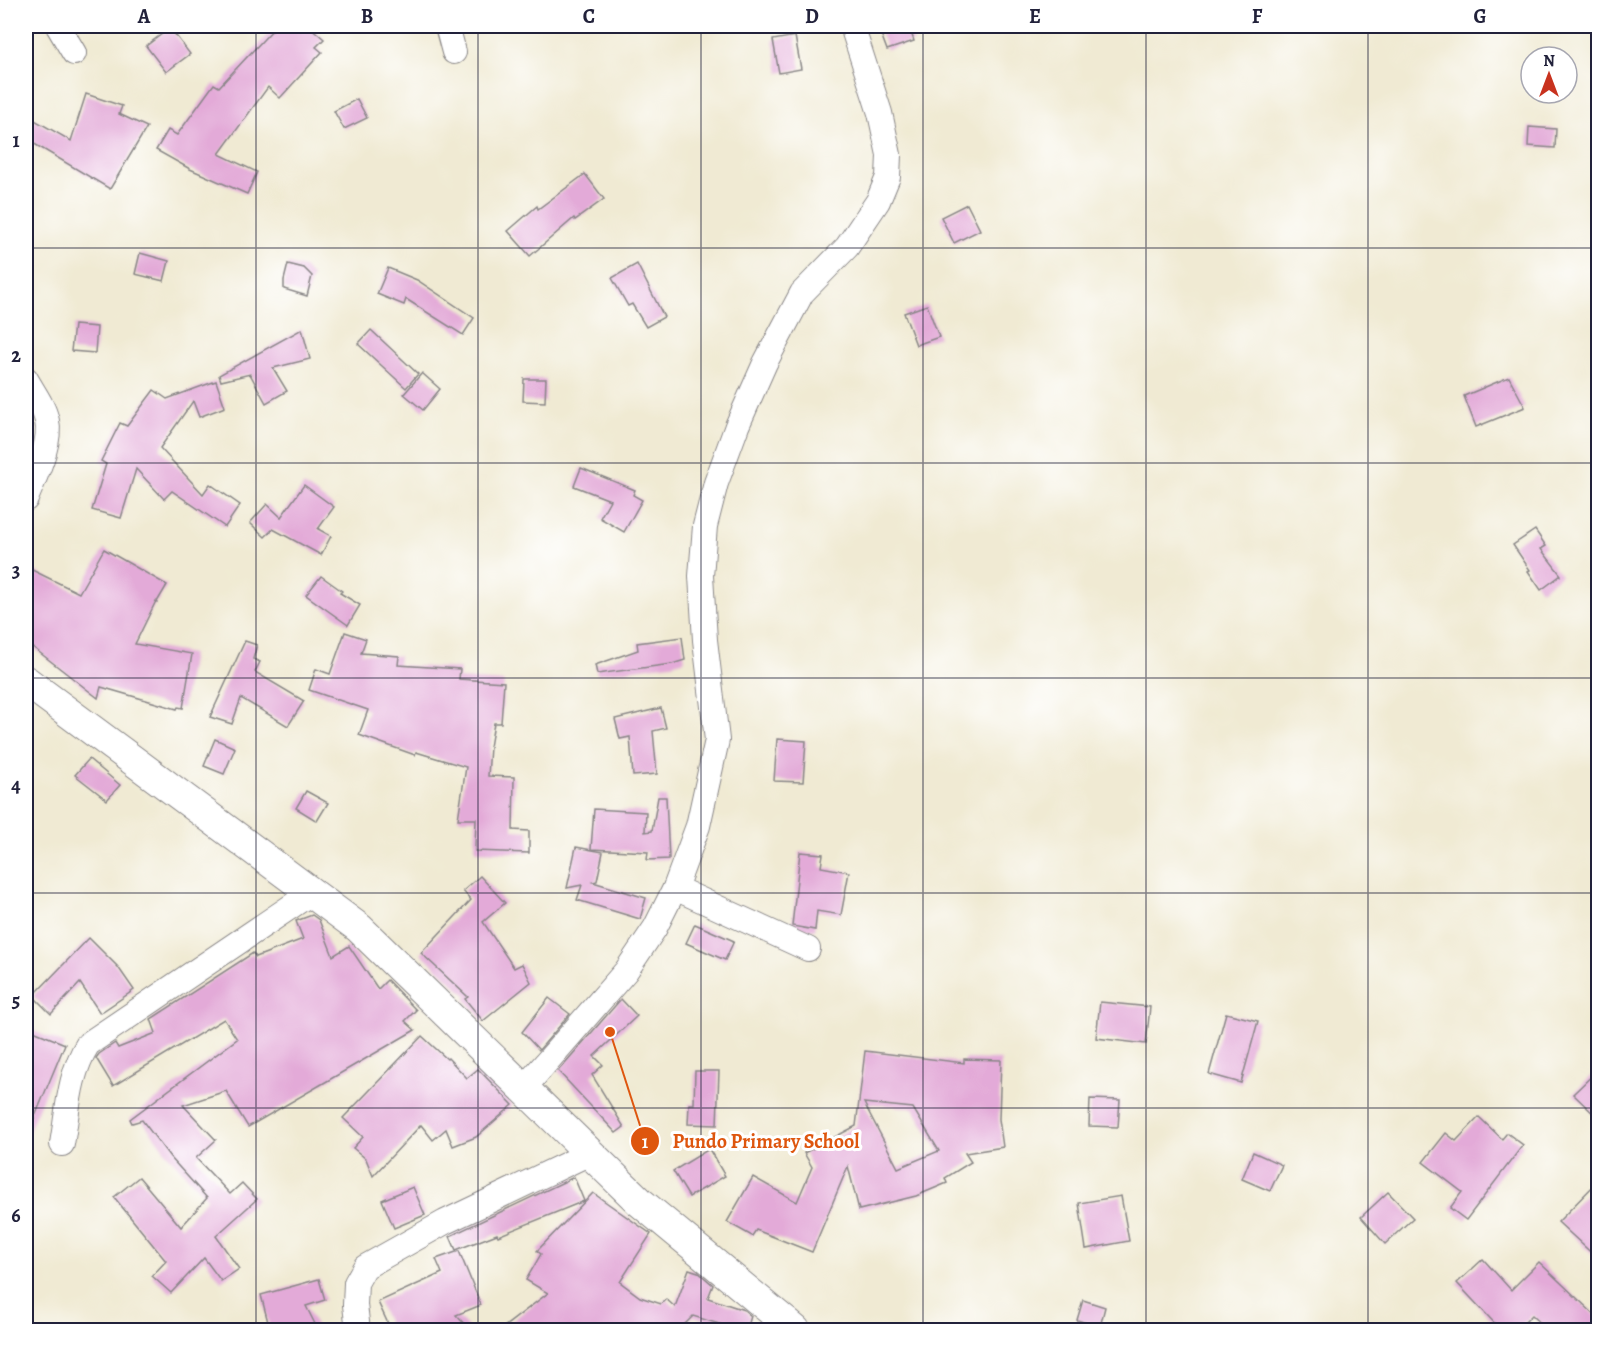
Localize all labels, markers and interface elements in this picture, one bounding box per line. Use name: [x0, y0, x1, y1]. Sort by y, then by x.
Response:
text: A: [137, 3, 151, 30]
text: B: [361, 3, 373, 30]
text: C: [583, 3, 595, 30]
text: D: [805, 3, 819, 30]
text: E: [1029, 3, 1041, 30]
text: F: [1252, 3, 1263, 30]
text: G: [1473, 3, 1487, 30]
north arrow: [1519, 45, 1579, 105]
text: N: [1543, 50, 1555, 72]
text: 1: [12, 127, 20, 154]
text: 2: [11, 342, 21, 369]
text: 3: [12, 557, 20, 584]
text: 4: [11, 772, 21, 799]
text: 5: [12, 987, 20, 1014]
callout: Pundo Primary School: [630, 1122, 871, 1160]
text: Pundo Primary School: [672, 1128, 860, 1155]
text: 1: [642, 1130, 649, 1154]
text: 6: [11, 1202, 21, 1229]

